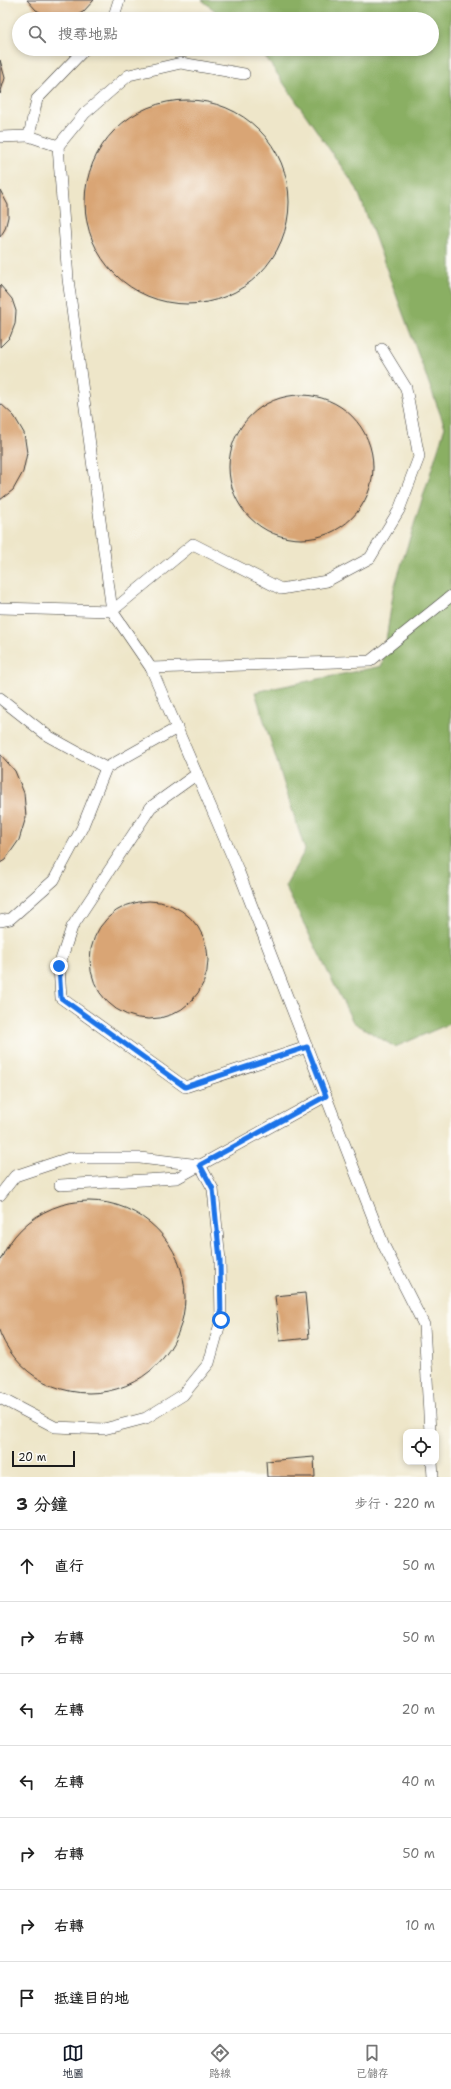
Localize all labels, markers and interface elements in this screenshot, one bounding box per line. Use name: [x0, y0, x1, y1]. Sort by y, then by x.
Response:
search box: [12, 12, 439, 56]
icon: search: [26, 23, 48, 45]
text: 搜尋地點: [58, 24, 118, 44]
route end: [50, 957, 68, 975]
route start: [212, 1311, 230, 1329]
map controls: [403, 1429, 439, 1465]
button: locate: [403, 1429, 439, 1465]
scale bar: [12, 1449, 75, 1468]
text: 20 m: [18, 1450, 46, 1465]
text: 3 分鐘: [16, 1493, 68, 1515]
text: 步行 · 220 m: [355, 1495, 435, 1512]
icon: ahead: [16, 1555, 38, 1577]
text: 直行: [54, 1556, 84, 1576]
text: 50 m: [402, 1557, 435, 1574]
icon: right: [16, 1627, 38, 1649]
text: 右轉: [54, 1628, 84, 1648]
text: 50 m: [402, 1629, 435, 1646]
icon: left: [16, 1699, 38, 1721]
text: 左轉: [54, 1700, 84, 1720]
text: 20 m: [402, 1701, 435, 1718]
icon: left: [16, 1771, 38, 1793]
text: 左轉: [54, 1772, 84, 1792]
text: 40 m: [401, 1773, 435, 1790]
icon: right: [16, 1843, 38, 1865]
text: 右轉: [54, 1844, 84, 1864]
text: 50 m: [402, 1845, 435, 1862]
icon: right: [16, 1915, 38, 1937]
text: 右轉: [54, 1916, 84, 1936]
text: 10 m: [405, 1917, 435, 1934]
icon: arrive: [16, 1987, 38, 2009]
text: 抵達目的地: [54, 1988, 129, 2008]
tab: 地圖: [62, 2042, 84, 2081]
tab: 路線: [209, 2042, 231, 2081]
tab: 已儲存: [356, 2042, 389, 2081]

